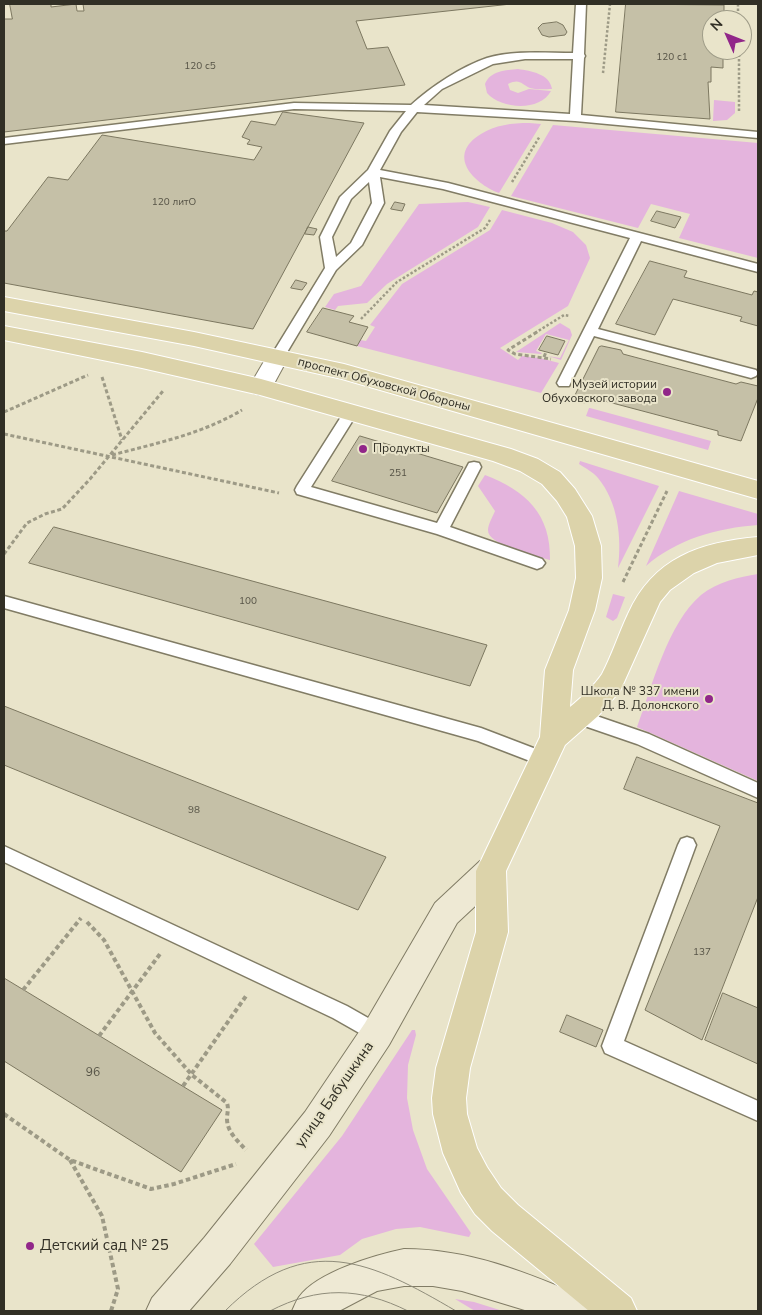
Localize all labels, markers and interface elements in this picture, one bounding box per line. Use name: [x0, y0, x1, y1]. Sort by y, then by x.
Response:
north arrow: [702, 10, 752, 60]
text: N: [706, 15, 727, 35]
house number: 120 с1: [656, 52, 688, 64]
house number: 120 с5: [184, 61, 216, 73]
house number: 120 литО: [152, 197, 196, 209]
street label: проспект Обуховской Обороны: [296, 355, 472, 415]
place label: Музей истории Обуховского завода: [542, 378, 657, 406]
marker: Музей истории Обуховского завода: [661, 386, 673, 398]
place label: Продукты: [373, 442, 430, 456]
marker: Продукты: [357, 443, 369, 455]
house number: 251: [389, 468, 407, 480]
house number: 100: [239, 596, 257, 608]
place label: Школа № 337 имени Д. В. Долонского: [581, 685, 699, 713]
marker: Школа № 337 имени Д. В. Долонского: [703, 693, 715, 705]
house number: 98: [188, 805, 200, 817]
house number: 137: [693, 947, 711, 959]
street label: улица Бабушкина: [292, 1038, 378, 1152]
house number: 96: [86, 1066, 100, 1080]
place label: Детский сад № 25: [40, 1237, 169, 1255]
marker: Детский сад № 25: [24, 1240, 36, 1252]

